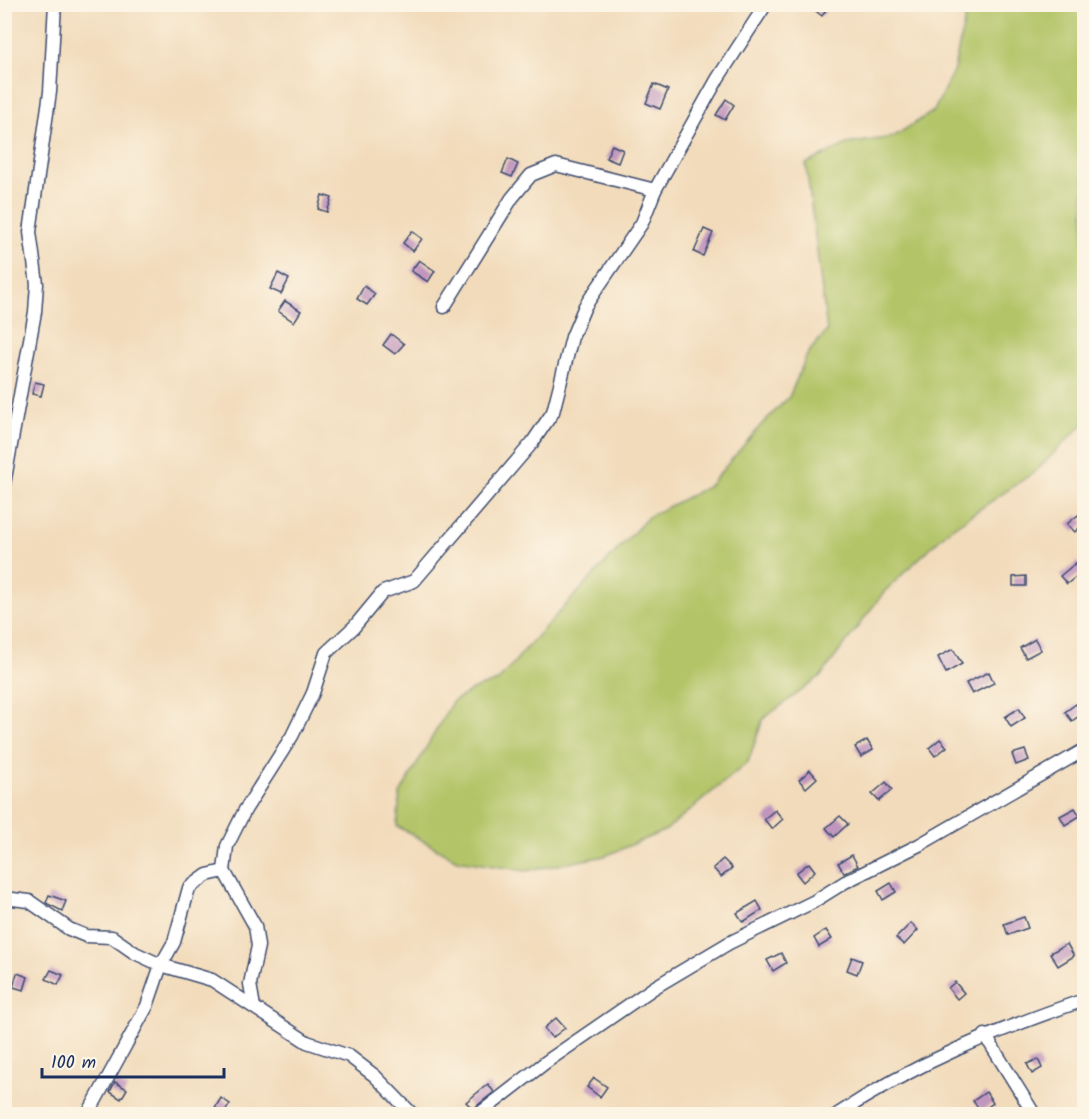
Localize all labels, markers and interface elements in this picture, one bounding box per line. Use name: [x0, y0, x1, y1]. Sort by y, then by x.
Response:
scale bar: [42, 1041, 224, 1079]
text: 100 m: [51, 1049, 96, 1078]

